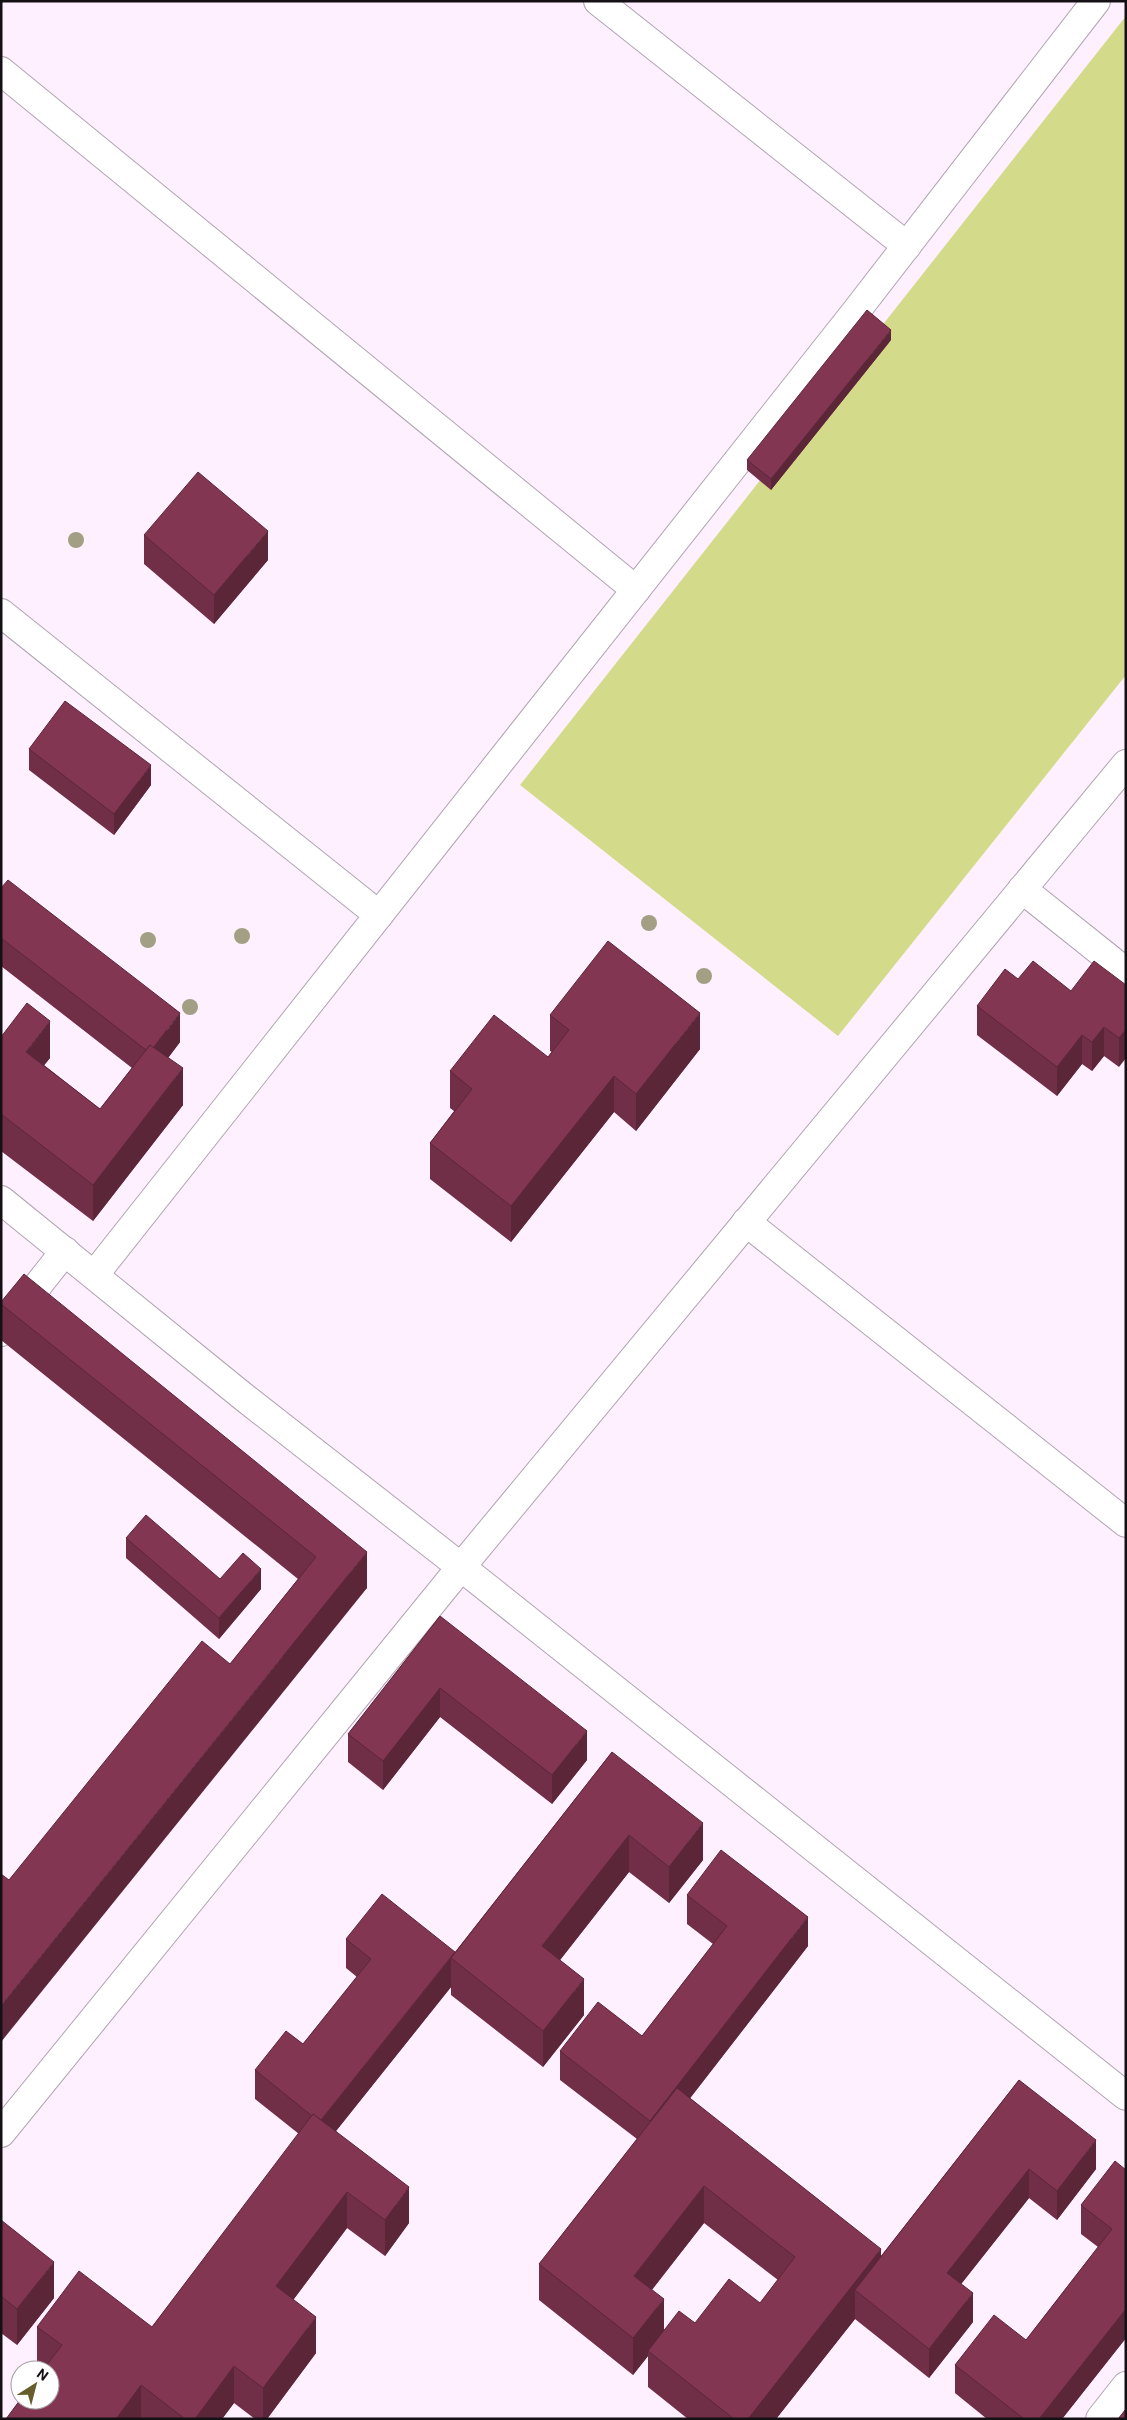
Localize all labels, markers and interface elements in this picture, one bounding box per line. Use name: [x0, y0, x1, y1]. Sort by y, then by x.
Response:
north arrow: [10, 2360, 60, 2410]
text: N: [34, 2365, 51, 2384]

